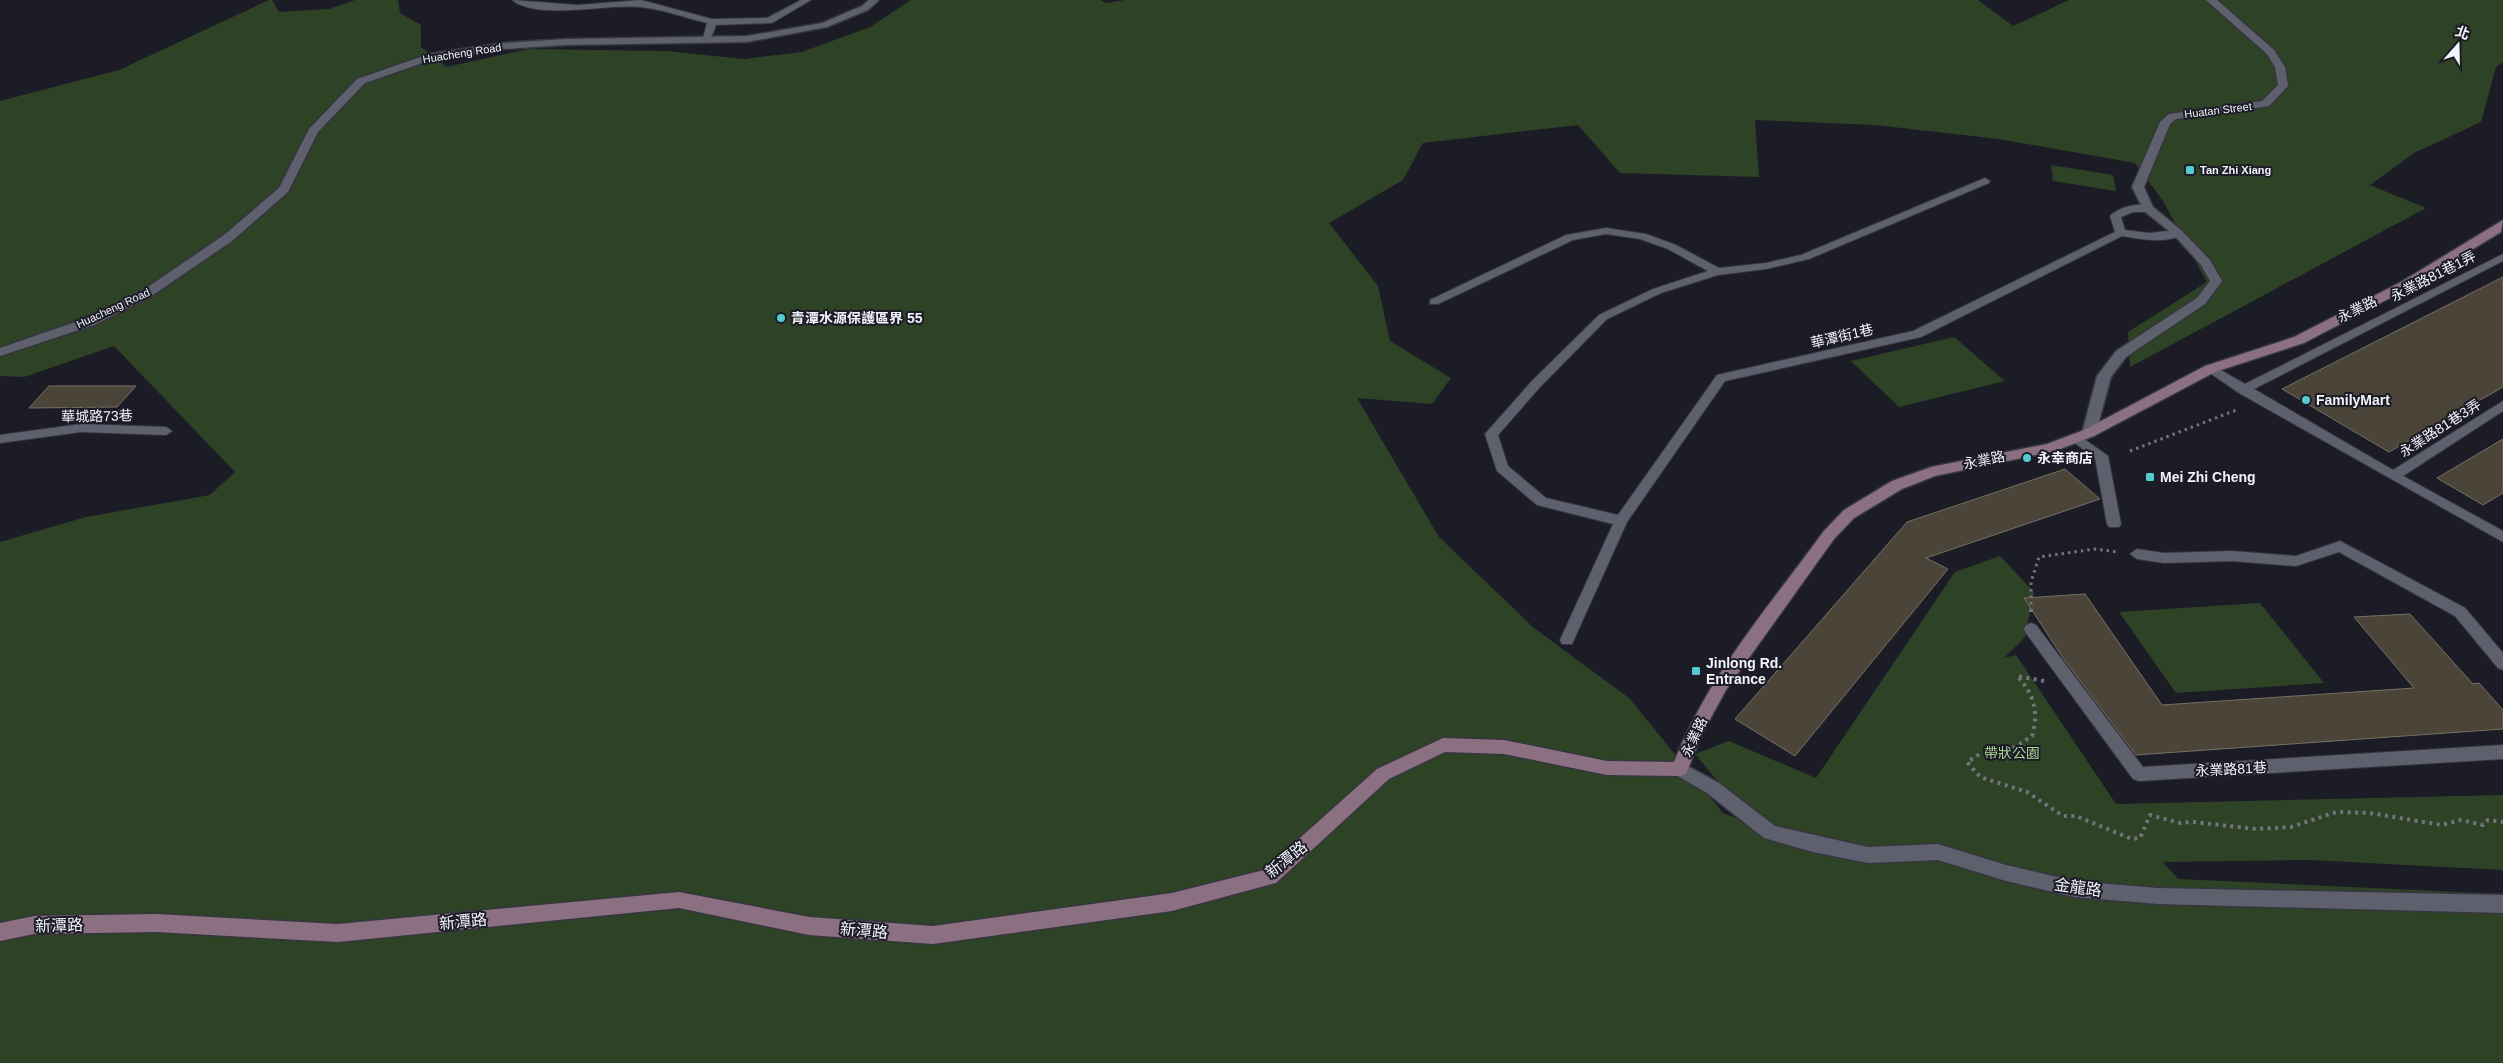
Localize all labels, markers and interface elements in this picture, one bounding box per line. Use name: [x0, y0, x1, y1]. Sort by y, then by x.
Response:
north arrow: [2433, 20, 2483, 70]
text: 北: [2453, 23, 2472, 43]
street label: Huacheng Road: [422, 41, 502, 65]
street label: Huatan Street: [2184, 100, 2252, 120]
marker: Tan Zhi Xiang: [2184, 164, 2196, 176]
place label: Tan Zhi Xiang: [2200, 164, 2271, 176]
street label: 永業路81巷1弄: [2388, 248, 2478, 304]
street label: Huacheng Road: [74, 286, 152, 330]
street label: 永業路: [2335, 293, 2379, 325]
place label: 青潭水源保護區界 55: [791, 310, 923, 326]
marker: 青潭水源保護區界 55: [775, 312, 787, 324]
street label: 華潭街1巷: [1809, 321, 1875, 351]
place label: FamilyMart: [2316, 392, 2390, 408]
marker: FamilyMart: [2300, 394, 2312, 406]
street label: 永業路81巷3弄: [2396, 396, 2484, 460]
street label: 華城路73巷: [61, 407, 133, 425]
street label: 永業路: [1962, 448, 2006, 472]
place label: 永幸商店: [2037, 450, 2093, 466]
marker: 永幸商店: [2021, 452, 2033, 464]
place label: Mei Zhi Cheng: [2160, 469, 2256, 485]
marker: Mei Zhi Cheng: [2144, 471, 2156, 483]
place label: Jinlong Rd. Entrance: [1706, 655, 1782, 687]
marker: Jinlong Rd. Entrance: [1690, 665, 1702, 677]
street label: 永業路: [1678, 715, 1710, 759]
park label: 帶狀公園: [1984, 745, 2040, 761]
street label: 永業路81巷: [2195, 759, 2267, 779]
street label: 新潭路: [1262, 838, 1310, 881]
street label: 金龍路: [2053, 876, 2103, 899]
street label: 新潭路: [438, 911, 488, 932]
street label: 新潭路: [35, 916, 83, 935]
street label: 新潭路: [839, 920, 889, 941]

